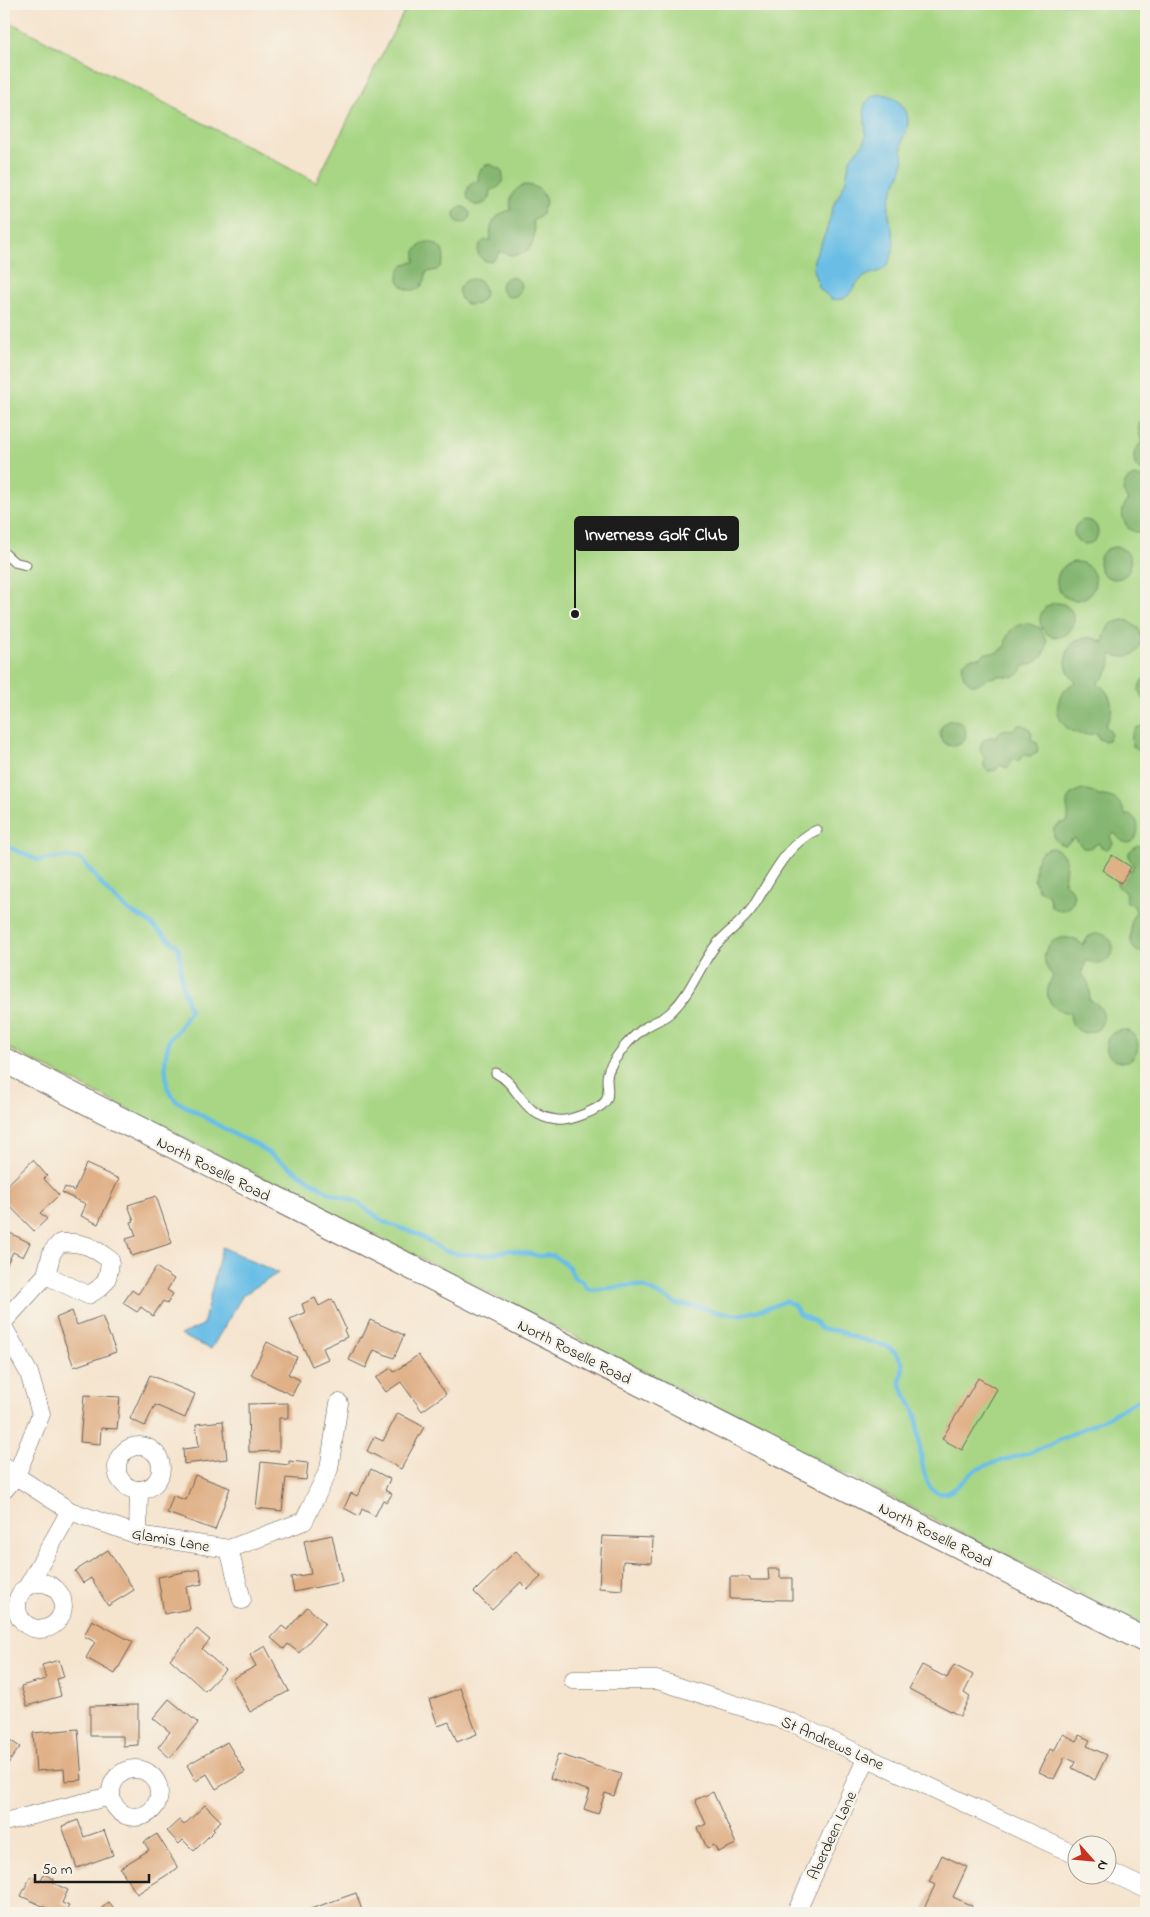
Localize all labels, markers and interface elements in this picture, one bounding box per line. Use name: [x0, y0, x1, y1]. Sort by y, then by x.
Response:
callout: Inverness Golf Club: [575, 517, 738, 550]
text: Inverness Golf Club: [585, 523, 728, 549]
street label: North Roselle Road: [152, 1131, 274, 1209]
street label: North Roselle Road: [513, 1314, 635, 1392]
street label: North Roselle Road: [874, 1497, 996, 1575]
street label: Glamis Lane: [130, 1522, 212, 1560]
street label: St Andrews Lane: [777, 1710, 888, 1778]
street label: Aberdeen Lane: [802, 1787, 864, 1884]
north arrow: [1068, 1834, 1118, 1884]
scale bar: [35, 1852, 149, 1884]
text: N: [1091, 1856, 1114, 1874]
text: 50 m: [42, 1859, 73, 1881]

